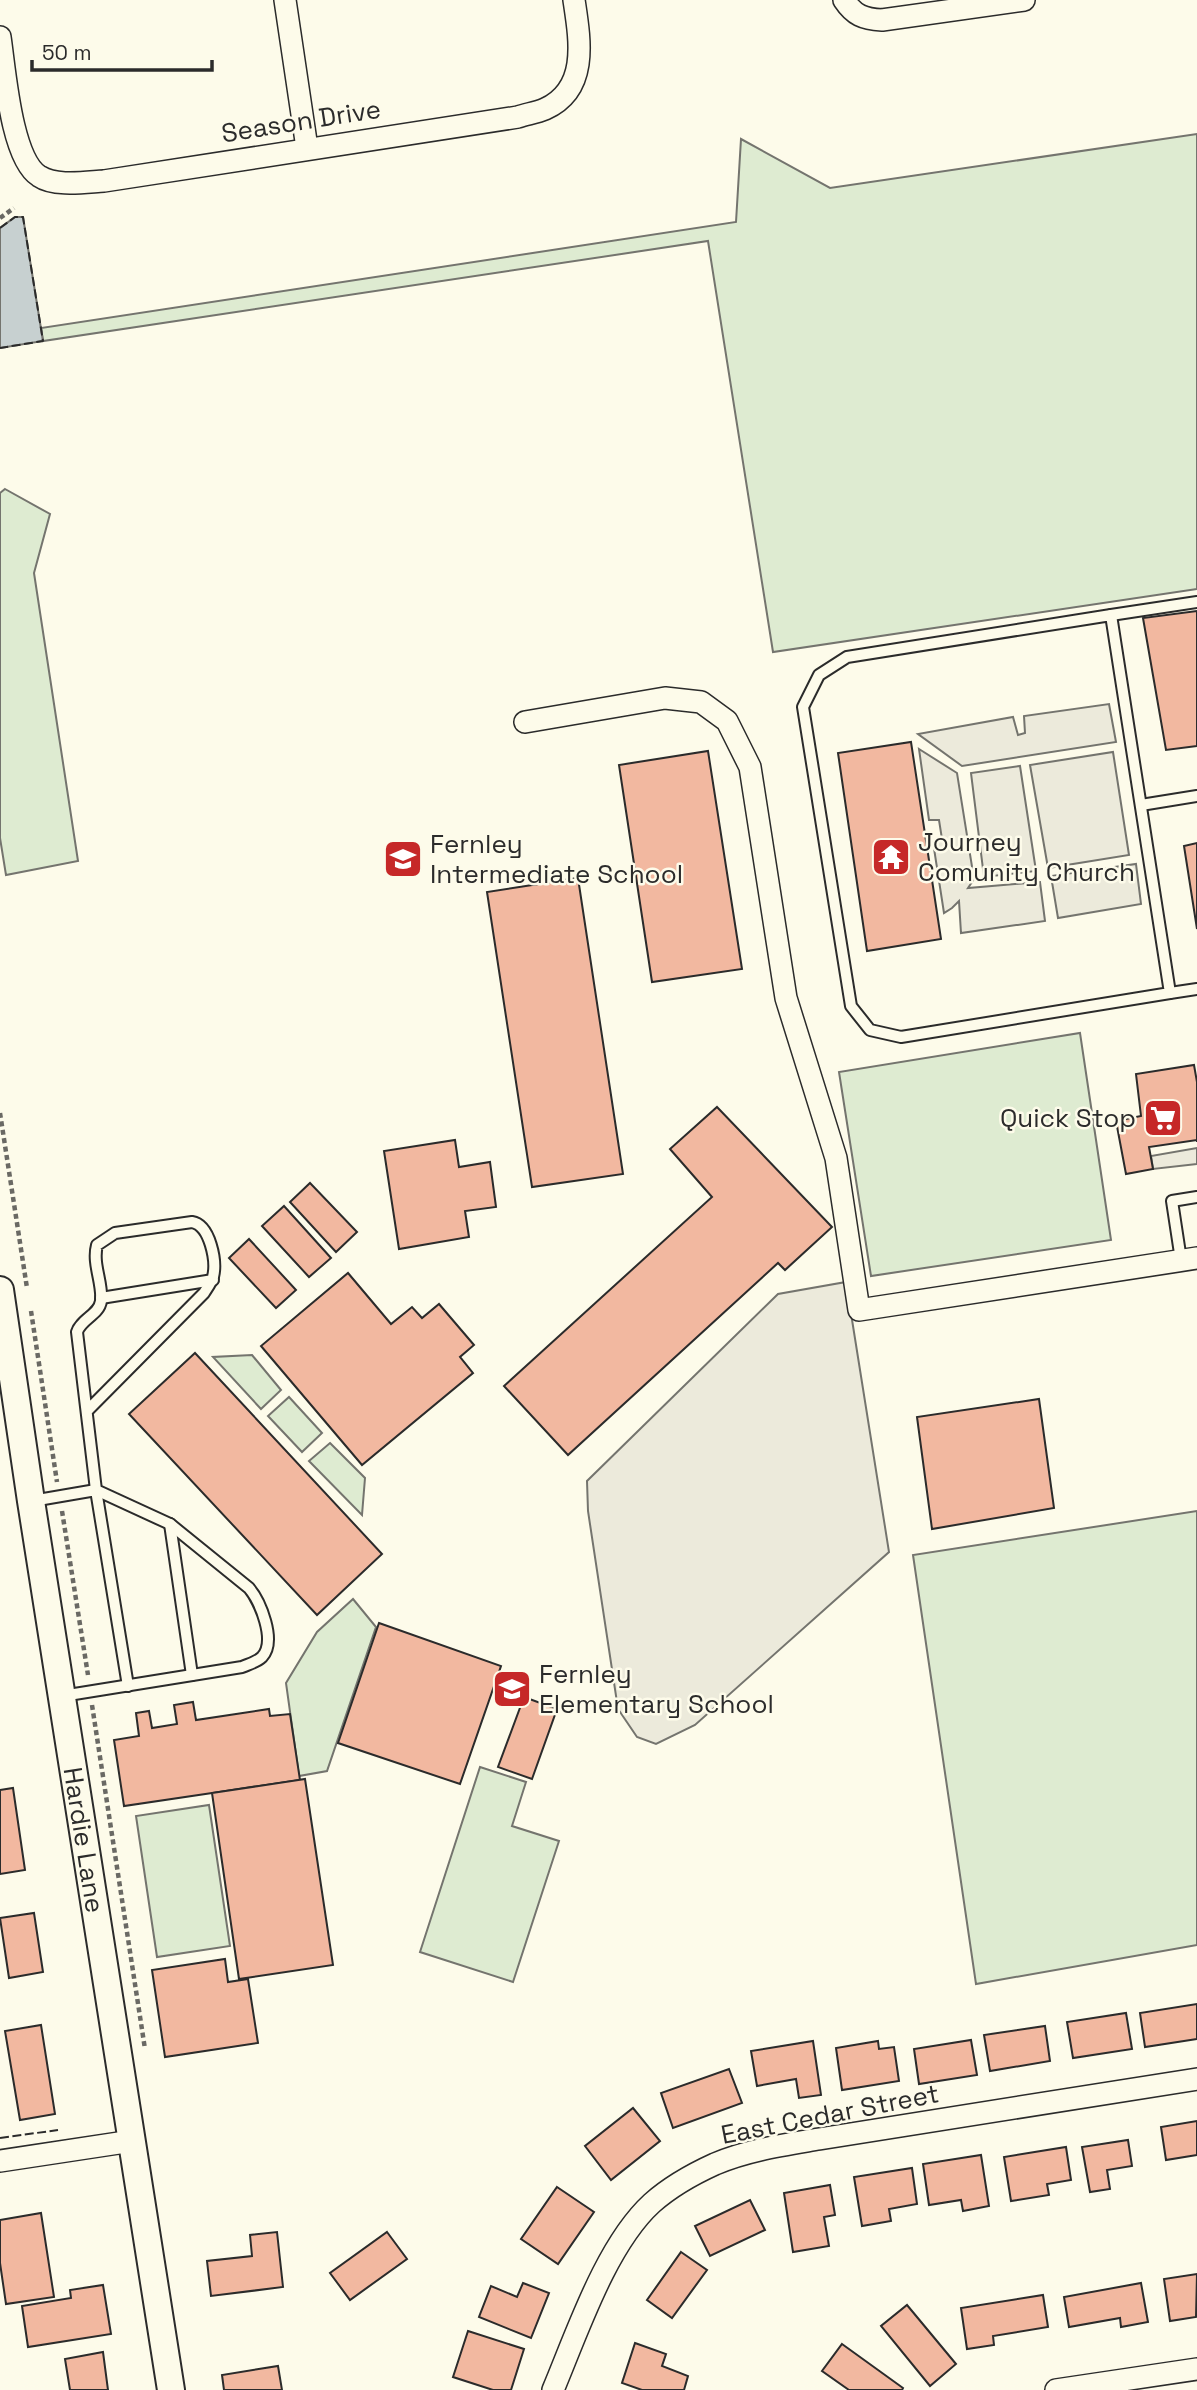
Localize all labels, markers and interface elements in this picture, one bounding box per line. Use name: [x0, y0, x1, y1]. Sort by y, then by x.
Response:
scale bar: [32, 28, 212, 72]
text: 50 m: [42, 39, 92, 66]
street label: Season Drive: [219, 92, 383, 150]
place label: Journey Comunity Church: [918, 825, 1135, 889]
place label: Fernley Intermediate School: [430, 827, 683, 891]
temple icon: Journey Comunity Church: [870, 836, 912, 878]
school or university icon: Fernley Intermediate School: [382, 838, 424, 880]
supermarket icon: Quick Stop: [1142, 1097, 1184, 1139]
place label: Quick Stop: [1000, 1101, 1136, 1135]
place label: Fernley Elementary School: [539, 1657, 774, 1721]
school or university icon: Fernley Elementary School: [491, 1668, 533, 1710]
street label: Hardie Lane: [56, 1765, 112, 1915]
street label: East Cedar Street: [718, 2076, 942, 2152]

